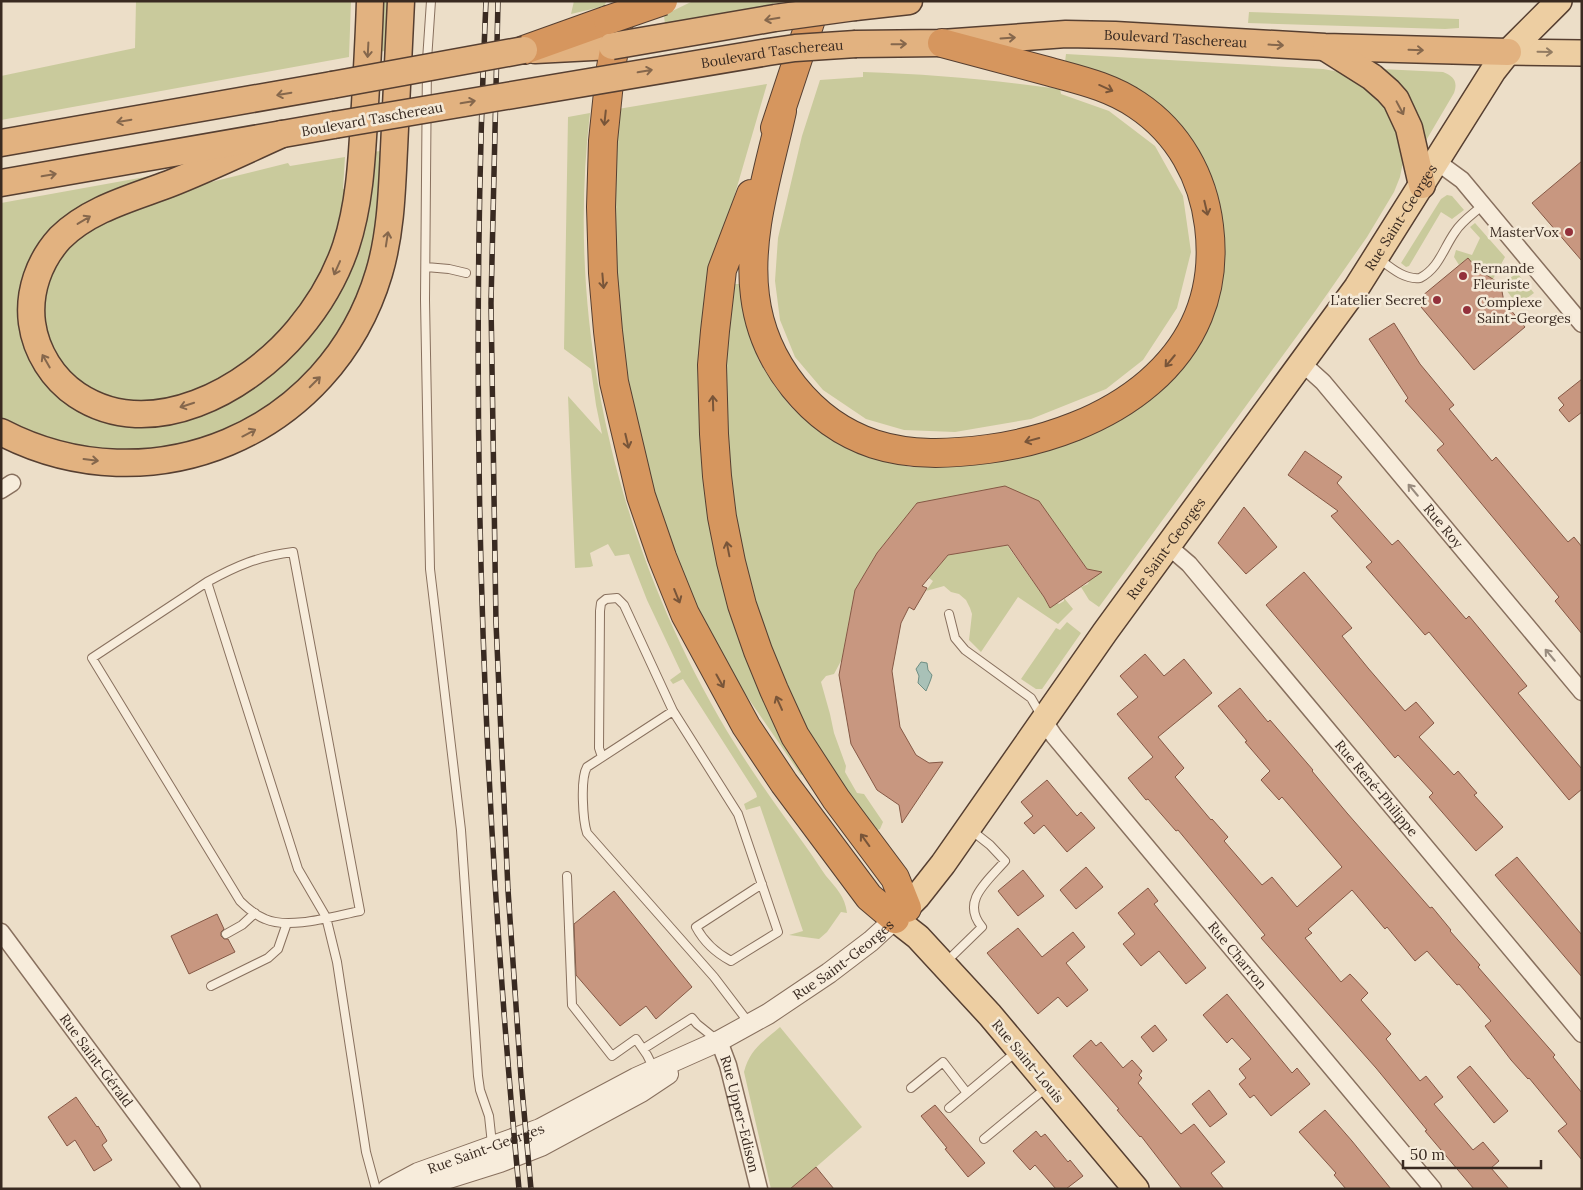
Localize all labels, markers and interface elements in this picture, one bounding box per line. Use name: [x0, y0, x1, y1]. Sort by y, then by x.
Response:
one-way arrow: [765, 14, 781, 24]
street label: Boulevard Taschereau: [1104, 26, 1248, 52]
one-way arrow: [1000, 33, 1016, 42]
street label: Boulevard Taschereau: [700, 36, 844, 72]
one-way arrow: [891, 39, 907, 48]
one-way arrow: [1268, 40, 1284, 49]
one-way arrow: [363, 42, 372, 58]
one-way arrow: [1408, 45, 1424, 54]
one-way arrow: [1536, 47, 1553, 57]
one-way arrow: [637, 66, 653, 76]
one-way arrow: [1098, 84, 1113, 94]
one-way arrow: [277, 89, 293, 99]
one-way arrow: [460, 97, 476, 107]
street label: Boulevard Taschereau: [300, 98, 444, 140]
one-way arrow: [1396, 100, 1405, 115]
one-way arrow: [600, 110, 610, 126]
one-way arrow: [117, 117, 133, 127]
street label: Rue Saint-Georges: [1361, 161, 1441, 274]
one-way arrow: [41, 169, 57, 179]
one-way arrow: [1202, 200, 1211, 216]
one-way arrow: [76, 215, 90, 225]
place label: MasterVox: [1490, 223, 1560, 241]
marker: MasterVox: [1563, 226, 1575, 238]
one-way arrow: [382, 232, 392, 248]
place label: Fernande Fleuriste: [1473, 259, 1535, 293]
one-way arrow: [331, 260, 341, 275]
marker: Fernande Fleuriste: [1457, 270, 1469, 282]
one-way arrow: [598, 272, 608, 288]
place label: L'atelier Secret: [1330, 291, 1428, 309]
place label: Complexe Saint-Georges: [1477, 293, 1571, 327]
marker: L'atelier Secret: [1431, 294, 1443, 306]
marker: Complexe Saint-Georges: [1461, 304, 1473, 316]
one-way arrow: [41, 353, 51, 368]
one-way arrow: [1165, 354, 1176, 367]
one-way arrow: [309, 376, 321, 388]
one-way arrow: [708, 395, 717, 411]
one-way arrow: [180, 401, 196, 411]
one-way arrow: [241, 428, 256, 437]
one-way arrow: [623, 433, 632, 449]
one-way arrow: [1024, 436, 1040, 446]
one-way arrow: [83, 455, 99, 465]
one-way arrow: [1407, 483, 1418, 496]
street label: Rue Saint-Georges: [1123, 494, 1209, 603]
street label: Rue Roy: [1420, 500, 1467, 552]
one-way arrow: [723, 541, 733, 557]
one-way arrow: [673, 587, 682, 603]
one-way arrow: [1545, 648, 1556, 661]
one-way arrow: [716, 673, 725, 688]
one-way arrow: [774, 696, 784, 711]
street label: Rue René-Philippe: [1331, 736, 1422, 840]
one-way arrow: [860, 834, 871, 847]
street label: Rue Saint-Georges: [789, 916, 897, 1004]
street label: Rue Charron: [1204, 918, 1271, 993]
street label: Rue Saint-Gérald: [56, 1010, 137, 1111]
street label: Rue Saint-Louis: [988, 1016, 1068, 1106]
street label: Rue Upper-Edison: [716, 1053, 764, 1175]
street label: Rue Saint-Georges: [425, 1119, 547, 1178]
scale bar: [1403, 1138, 1540, 1170]
text: 50 m: [1410, 1145, 1445, 1164]

